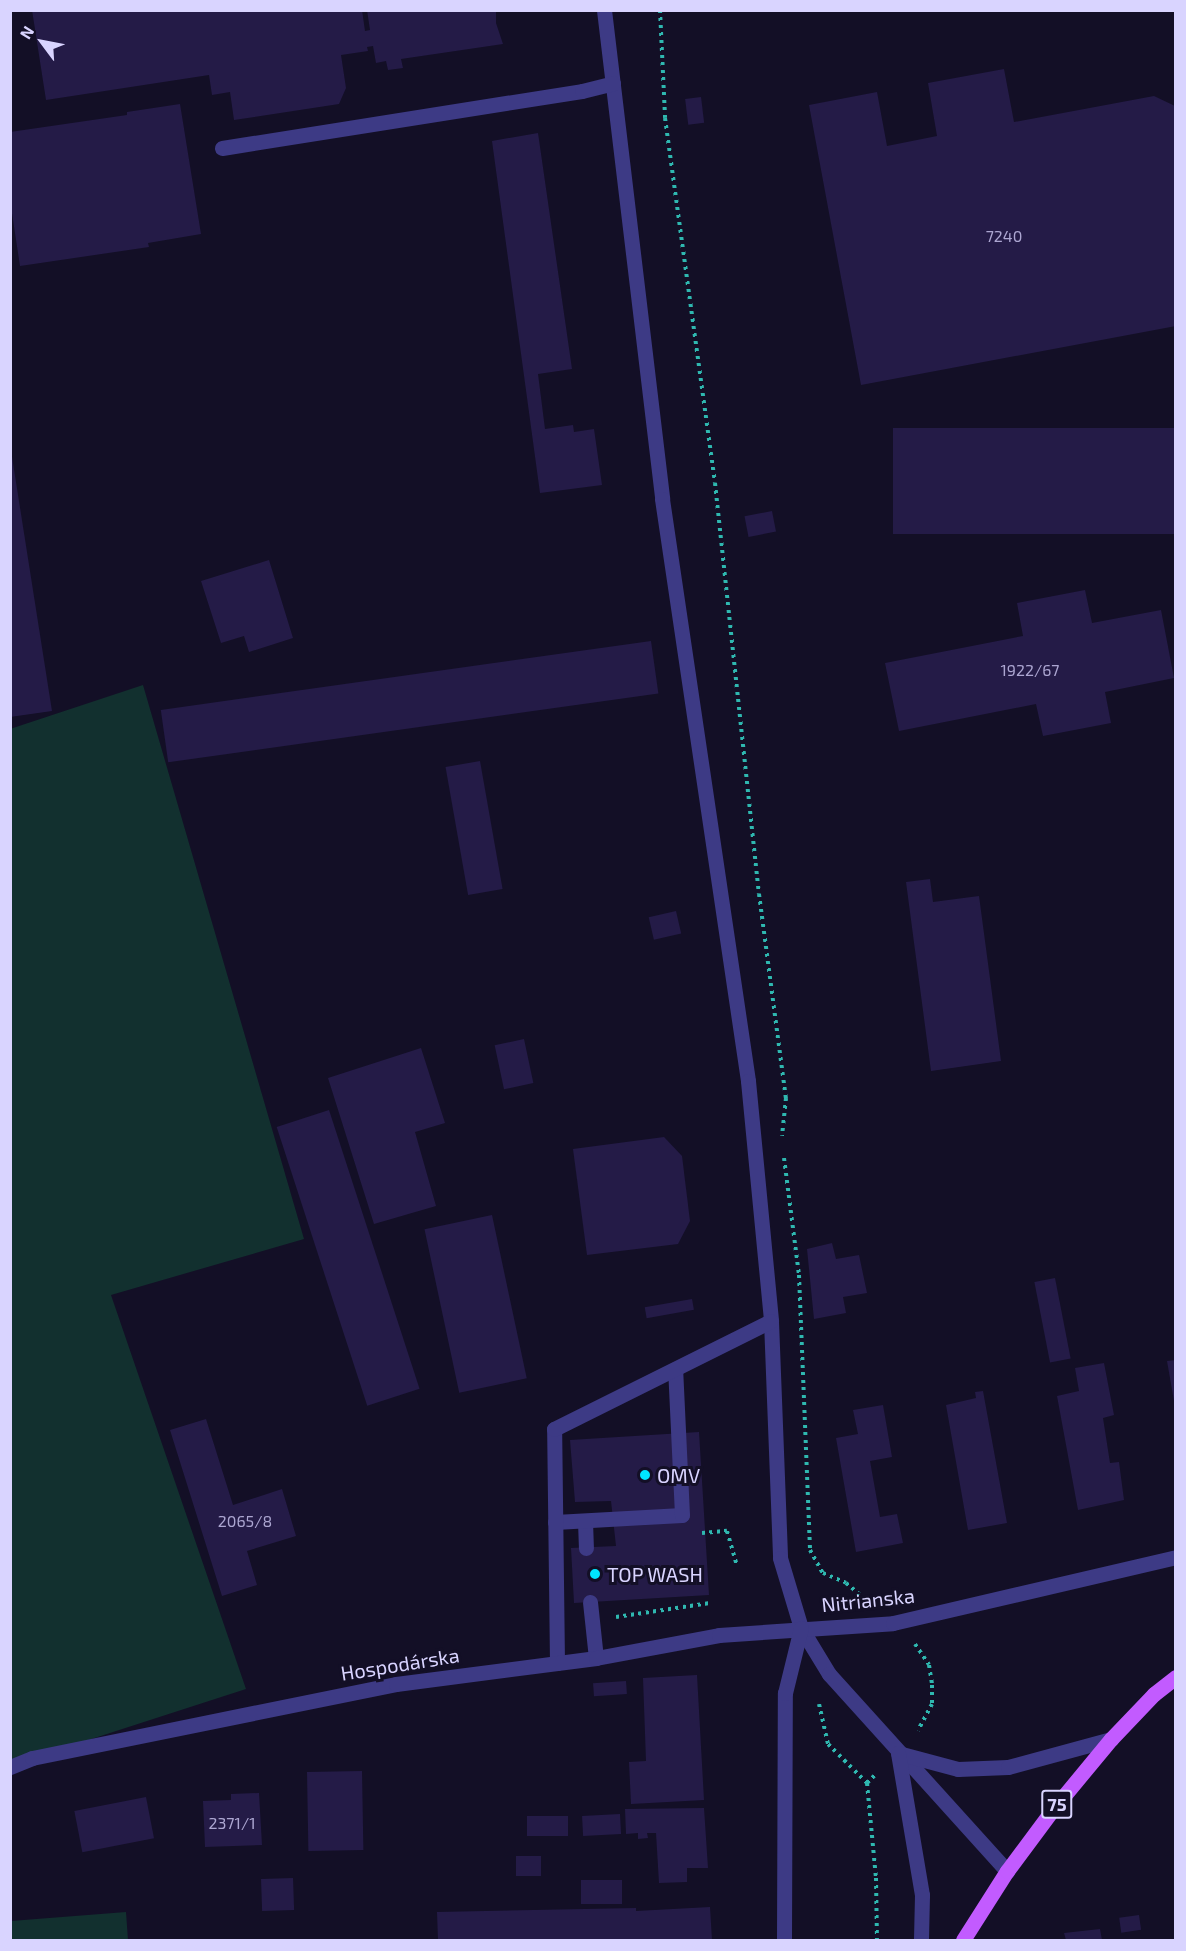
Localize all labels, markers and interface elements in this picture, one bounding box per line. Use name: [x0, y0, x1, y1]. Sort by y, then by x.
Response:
north arrow: [12, 12, 72, 72]
text: N: [15, 22, 37, 42]
house number: 7240: [986, 226, 1022, 246]
house number: 1922/67: [1000, 660, 1060, 680]
place label: OMV: [657, 1463, 700, 1487]
marker: OMV: [638, 1468, 652, 1482]
house number: 2065/8: [218, 1511, 272, 1531]
place label: TOP WASH: [607, 1562, 703, 1586]
marker: TOP WASH: [588, 1567, 602, 1581]
street label: Nitrianska: [820, 1583, 916, 1617]
street label: Hospodárska: [339, 1643, 461, 1685]
road number: 75: [1040, 1789, 1074, 1819]
house number: 2371/1: [208, 1813, 256, 1833]

